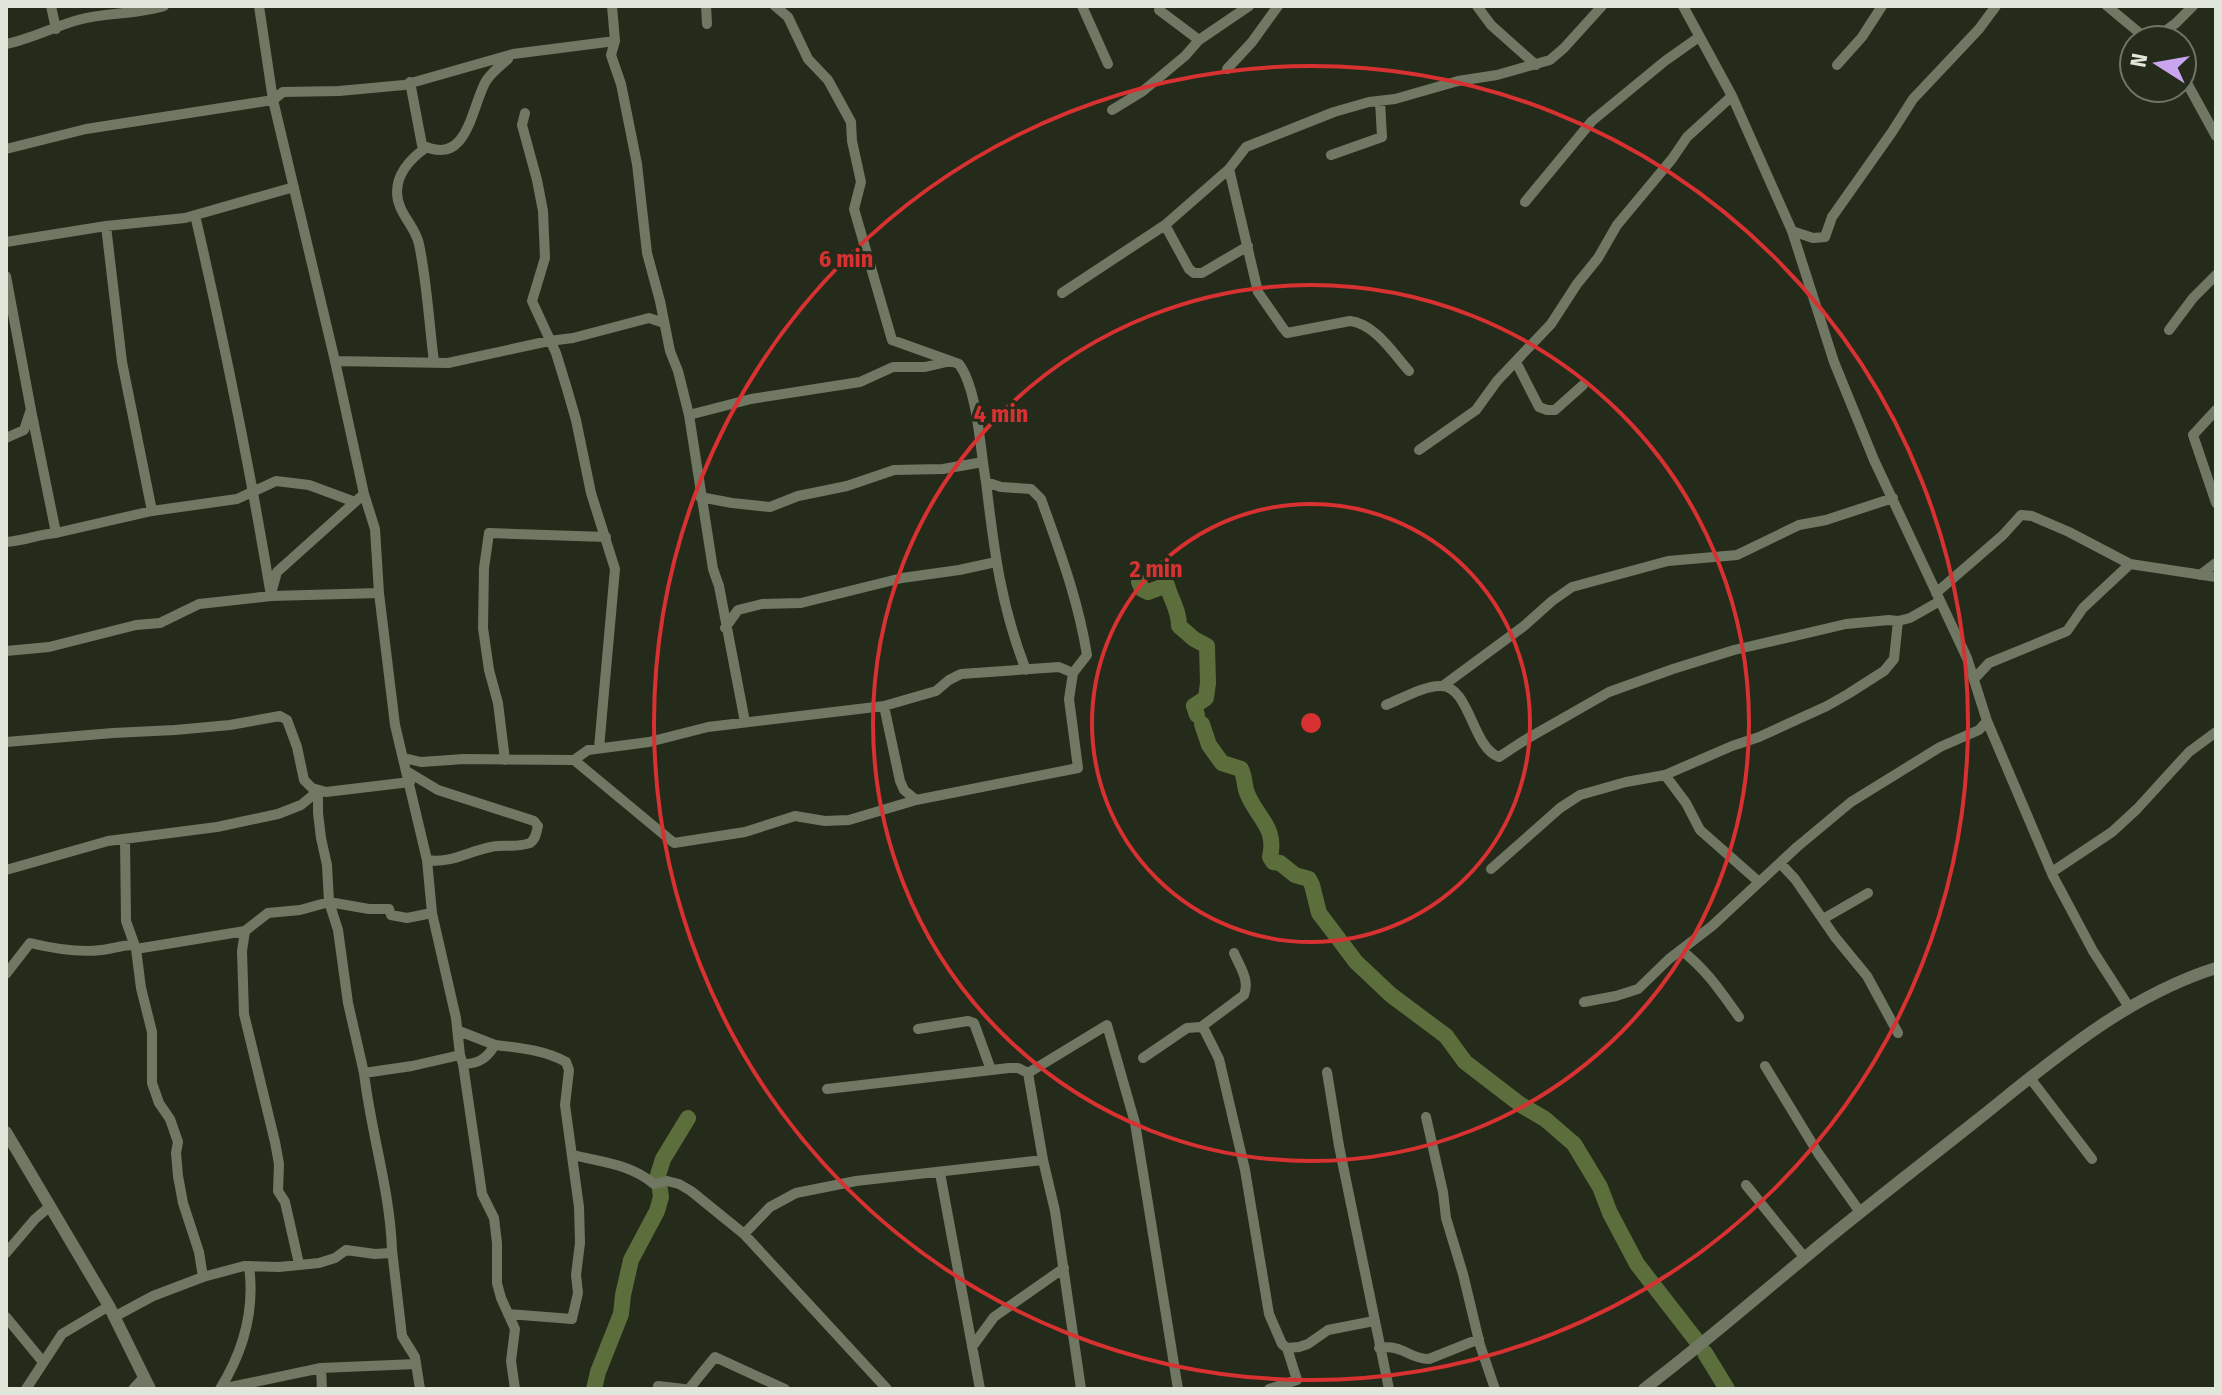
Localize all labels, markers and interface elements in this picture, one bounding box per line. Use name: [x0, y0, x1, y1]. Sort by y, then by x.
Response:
north arrow: [2118, 24, 2198, 104]
text: N: [2124, 51, 2153, 69]
text: 6 min: [819, 245, 873, 273]
text: 4 min: [974, 400, 1028, 428]
text: 2 min: [1128, 555, 1183, 583]
centre of rings: [1297, 709, 1325, 737]

